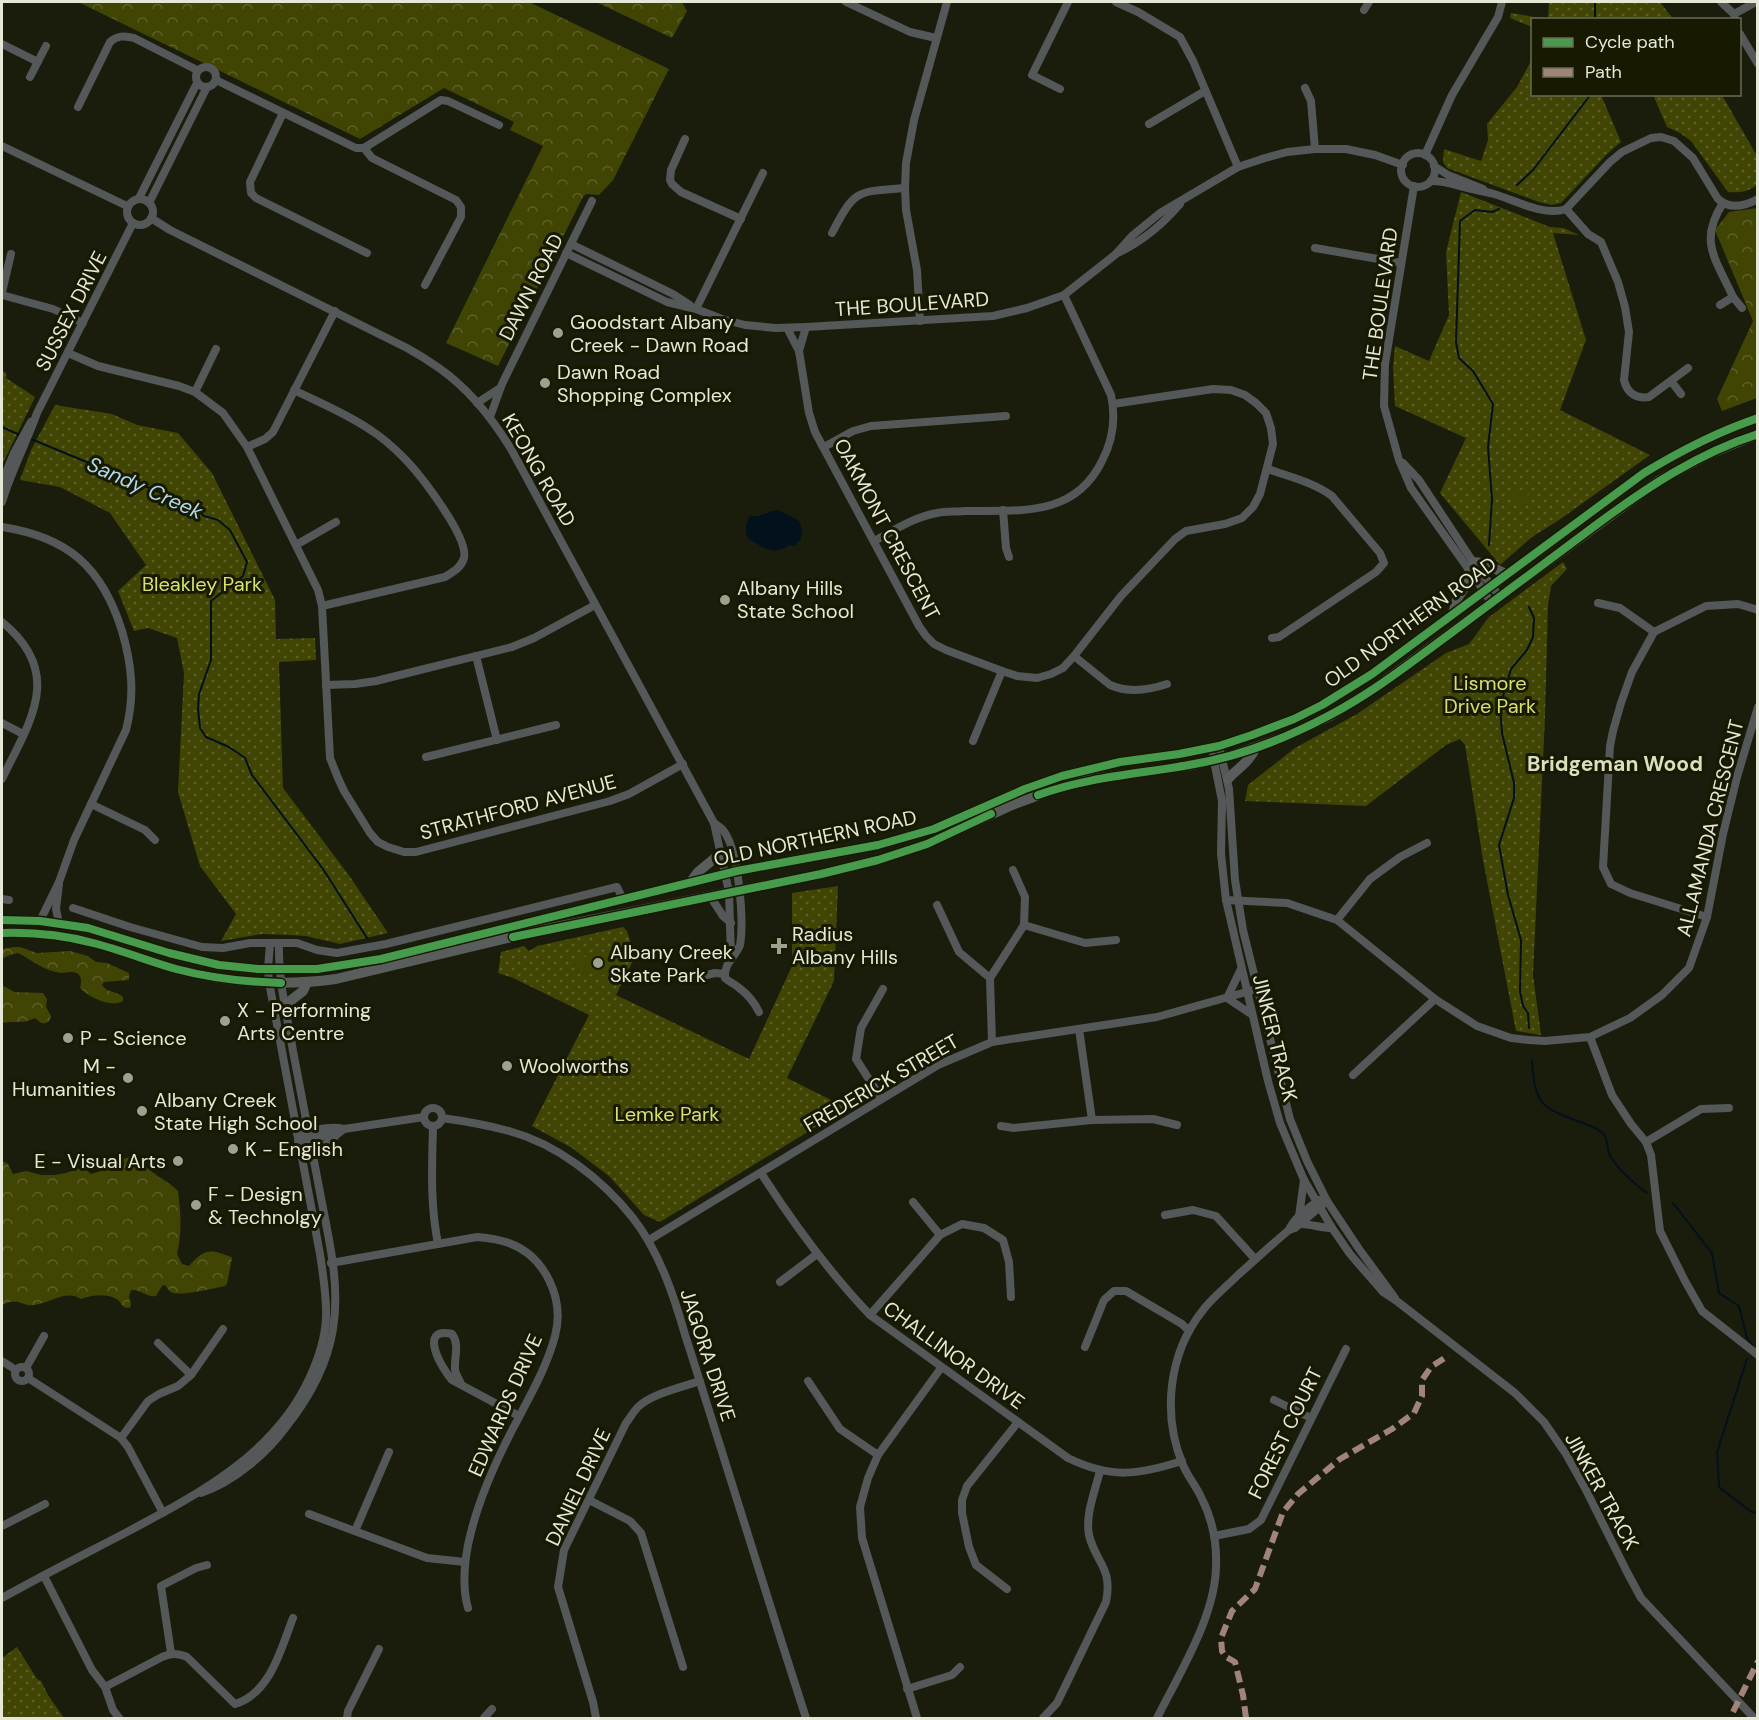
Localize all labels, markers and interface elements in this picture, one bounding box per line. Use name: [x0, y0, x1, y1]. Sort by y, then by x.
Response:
legend: [1531, 18, 1741, 96]
text: Cycle path: [1585, 30, 1675, 54]
text: Path: [1585, 60, 1622, 84]
street label: THE BOULEVARD: [1356, 226, 1404, 382]
street label: DAWN ROAD: [493, 229, 569, 345]
street label: SUSSEX DRIVE: [30, 246, 112, 376]
street label: THE BOULEVARD: [834, 286, 990, 322]
place label: Goodstart Albany Creek - Dawn Road: [570, 309, 749, 358]
marker: Goodstart Albany Creek - Dawn Road: [551, 326, 565, 340]
place label: Dawn Road Shopping Complex: [557, 359, 732, 408]
marker: Dawn Road Shopping Complex: [538, 376, 552, 390]
street label: KEONG ROAD: [496, 409, 582, 531]
street label: OAKMONT CRESCENT: [828, 434, 946, 624]
water label: Sandy Creek: [83, 450, 207, 526]
street label: OLD NORTHERN ROAD: [1319, 551, 1501, 693]
park label: Bleakley Park: [142, 571, 262, 597]
place label: Albany Hills State School: [737, 575, 854, 624]
marker: Albany Hills State School: [718, 593, 732, 607]
park label: Lismore Drive Park: [1444, 670, 1536, 719]
street label: ALLAMANDA CRESCENT: [1670, 717, 1750, 939]
district label: Bridgeman Wood: [1527, 750, 1703, 778]
street label: STRATHFORD AVENUE: [417, 768, 619, 846]
street label: OLD NORTHERN ROAD: [711, 804, 919, 872]
place label: Radius Albany Hills: [792, 921, 898, 970]
marker: Radius Albany Hills: [770, 937, 788, 955]
place label: Albany Creek Skate Park: [610, 939, 733, 988]
marker: Albany Creek Skate Park: [591, 956, 605, 970]
street label: JINKER TRACK: [1247, 972, 1303, 1105]
place label: X - Performing Arts Centre: [237, 997, 371, 1046]
marker: X - Performing Arts Centre: [218, 1014, 232, 1028]
place label: P - Science: [80, 1025, 187, 1051]
street label: FREDERICK STREET: [799, 1028, 963, 1138]
marker: P - Science: [61, 1031, 75, 1045]
place label: M - Humanities: [12, 1053, 116, 1102]
place label: Woolworths: [519, 1053, 629, 1079]
marker: Woolworths: [500, 1059, 514, 1073]
marker: M - Humanities: [121, 1071, 135, 1085]
place label: Albany Creek State High School: [154, 1087, 317, 1136]
park label: Lemke Park: [615, 1101, 719, 1127]
marker: Albany Creek State High School: [135, 1104, 149, 1118]
place label: K - English: [245, 1136, 343, 1162]
marker: K - English: [226, 1142, 240, 1156]
place label: E - Visual Arts: [34, 1148, 166, 1174]
marker: E - Visual Arts: [171, 1154, 185, 1168]
place label: F - Design & Technolgy: [208, 1181, 322, 1230]
marker: F - Design & Technolgy: [189, 1198, 203, 1212]
street label: JAGORA DRIVE: [674, 1285, 742, 1425]
street label: CHALLINOR DRIVE: [878, 1295, 1030, 1415]
street label: EDWARDS DRIVE: [462, 1330, 548, 1480]
street label: FOREST COURT: [1242, 1363, 1328, 1503]
street label: DANIEL DRIVE: [539, 1424, 617, 1550]
street label: JINKER TRACK: [1559, 1428, 1645, 1555]

